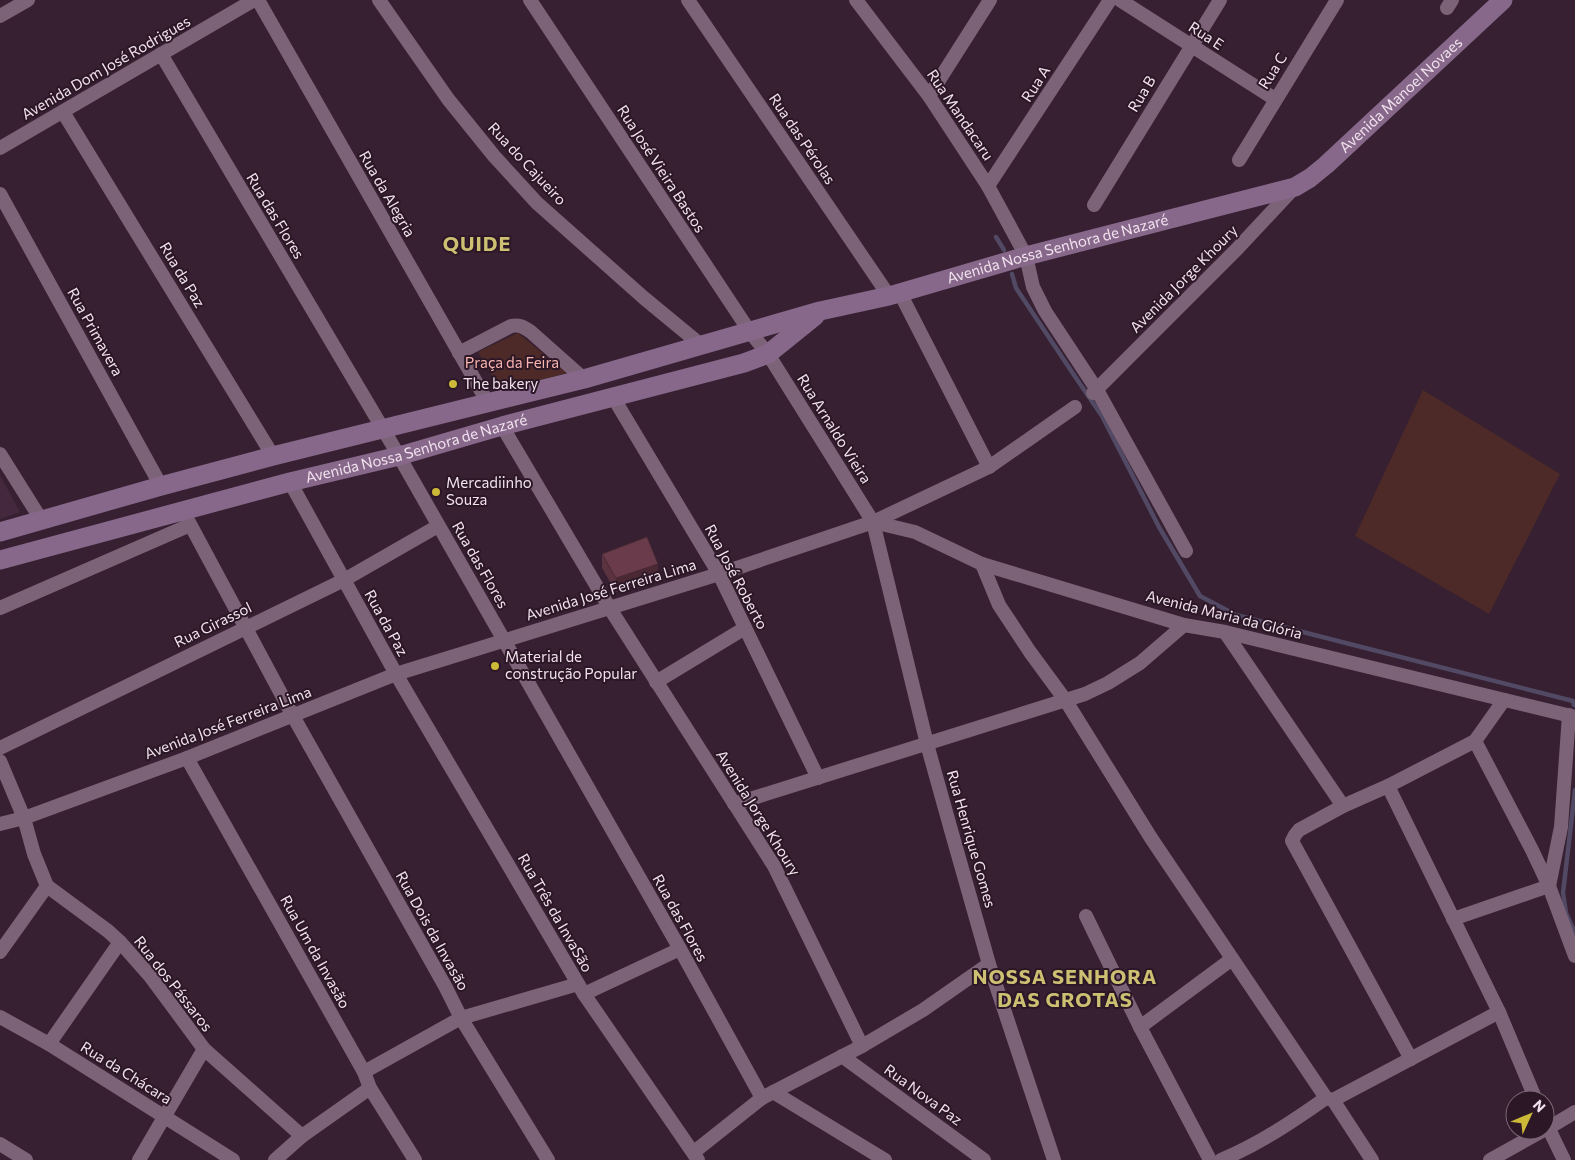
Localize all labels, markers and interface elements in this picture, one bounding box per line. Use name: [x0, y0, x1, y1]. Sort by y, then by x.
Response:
street label: Avenida Dom José Rodrigues: [18, 11, 193, 123]
street label: Rua E: [1186, 17, 1227, 53]
street label: Avenida Manoel Novaes: [1335, 33, 1466, 156]
street label: Rua C: [1254, 49, 1290, 92]
street label: Rua A: [1017, 62, 1053, 105]
street label: Rua Mandacaru: [924, 66, 998, 163]
street label: Rua B: [1123, 72, 1159, 115]
street label: Rua das Pérolas: [766, 90, 840, 187]
street label: Rua José Vieira Bastos: [614, 101, 710, 236]
street label: Rua do Cajueiro: [485, 118, 571, 208]
street label: Rua da Alegria: [356, 147, 420, 240]
street label: Rua das Flores: [243, 169, 309, 262]
street label: Avenida Nossa Senhora de Nazaré: [944, 210, 1170, 287]
street label: Avenida Jorge Khoury: [1126, 221, 1241, 336]
district label: QUIDE: [443, 231, 511, 255]
street label: Rua da Paz: [156, 238, 209, 310]
street label: Rua Primavera: [64, 284, 128, 379]
park label: Praça da Feira: [465, 353, 559, 371]
street label: Rua Arnaldo Vieira: [794, 370, 876, 487]
place label: The bakery: [463, 374, 538, 392]
marker: The bakery: [447, 378, 459, 390]
street label: Avenida Nossa Senhora de Nazaré: [304, 410, 529, 486]
place label: Mercadiinho Souza: [446, 473, 532, 508]
marker: Mercadiinho Souza: [430, 486, 442, 498]
street label: Rua das Flores: [449, 518, 513, 611]
street label: Rua José Roberto: [702, 521, 772, 632]
street label: Avenida José Ferreira Lima: [523, 555, 698, 624]
street label: Rua da Paz: [361, 586, 412, 659]
street label: Avenida Maria da Glória: [1144, 586, 1304, 642]
street label: Rua Girassol: [171, 598, 254, 651]
place label: Material de construção Popular: [505, 647, 637, 682]
marker: Material de construção Popular: [489, 660, 501, 672]
street label: Avenida José Ferreira Lima: [142, 682, 314, 762]
street label: Avenida Jorge Khoury: [713, 746, 805, 879]
street label: Rua Henrique Gomes: [944, 768, 1000, 910]
street label: Rua Três da InvaSão: [515, 850, 597, 975]
street label: Rua Dois da Invasão: [393, 868, 473, 993]
street label: Rua das Flores: [649, 871, 712, 964]
street label: Rua Um da Invasão: [277, 892, 355, 1011]
street label: Rua dos Pássaros: [131, 932, 217, 1035]
district label: NOSSA SENHORA DAS GROTAS: [973, 964, 1157, 1011]
street label: Rua da Chácara: [78, 1037, 175, 1107]
street label: Rua Nova Paz: [881, 1060, 966, 1129]
north arrow: [1505, 1090, 1555, 1140]
text: N: [1530, 1096, 1549, 1115]

